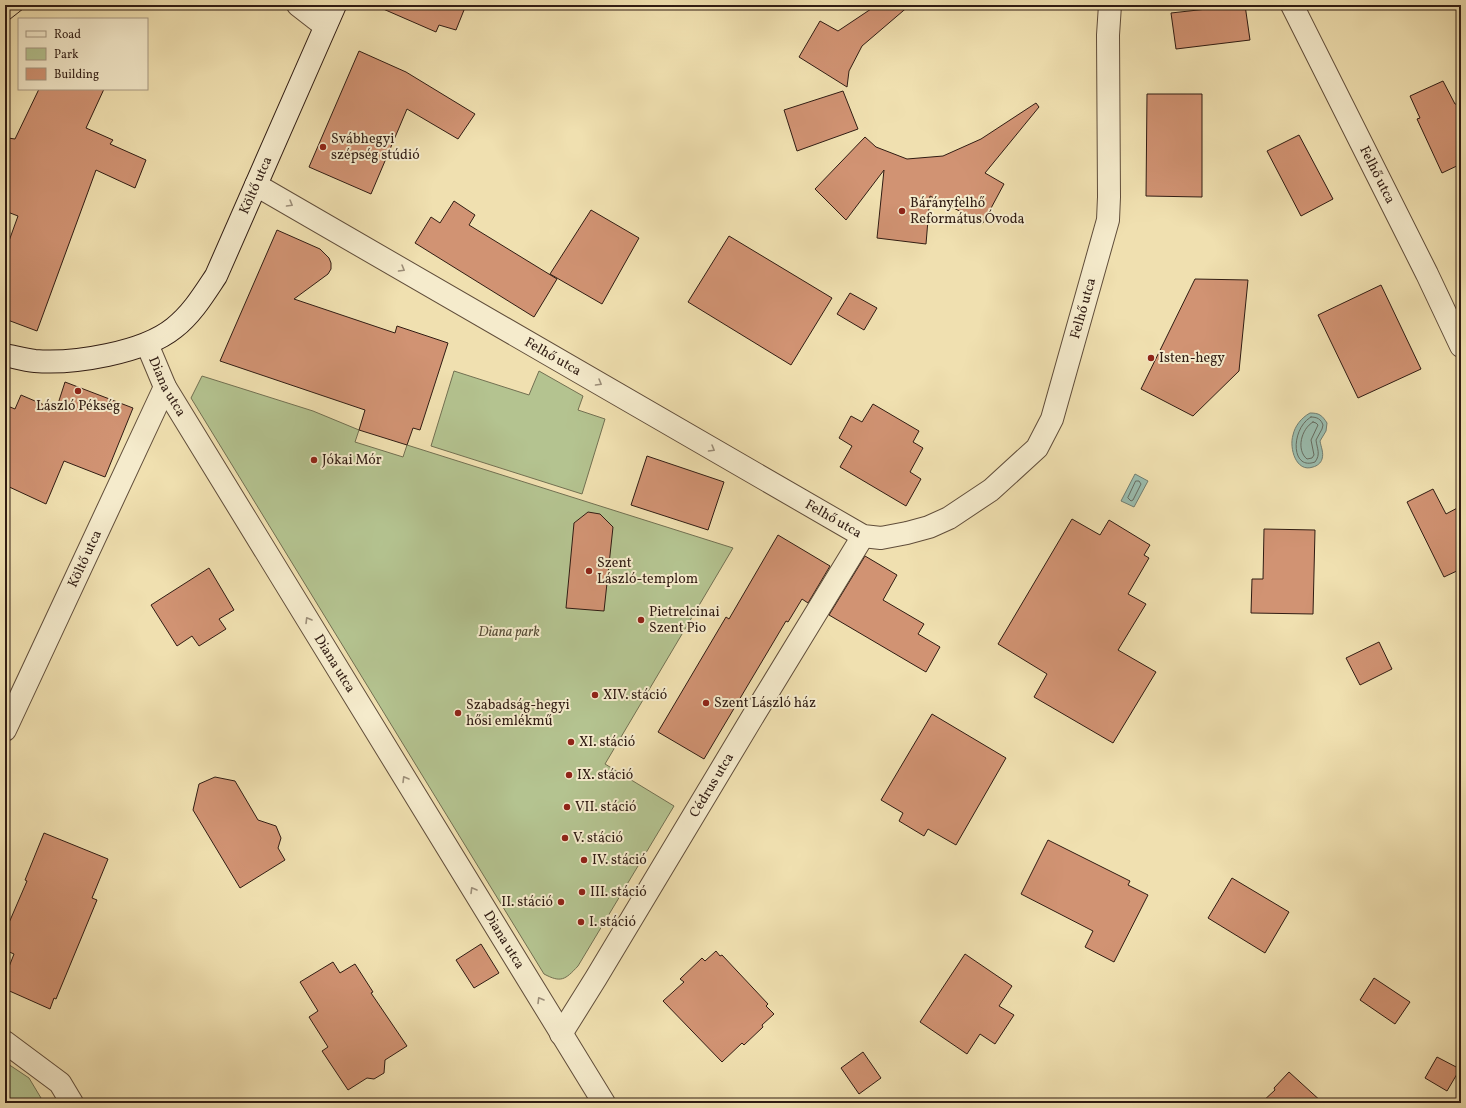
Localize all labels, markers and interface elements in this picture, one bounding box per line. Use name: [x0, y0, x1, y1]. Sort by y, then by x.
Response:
legend: [18, 18, 148, 90]
text: Road: [54, 27, 81, 43]
text: Park: [54, 47, 79, 63]
text: Building: [54, 67, 99, 83]
place label: Svábhegyi szépség stúdió: [331, 130, 420, 165]
marker: Svábhegyi szépség stúdió: [318, 142, 328, 152]
street label: Felhő utca: [1355, 143, 1400, 207]
street label: Költő utca: [235, 153, 277, 217]
place label: Bárányfelhő Református Óvoda: [910, 194, 1025, 229]
one-way arrow: [286, 199, 293, 206]
marker: Bárányfelhő Református Óvoda: [897, 206, 907, 216]
one-way arrow: [398, 264, 405, 271]
street label: Felhő utca: [1066, 276, 1101, 341]
street label: Felhő utca: [521, 333, 585, 381]
place label: Isten-hegy: [1159, 349, 1225, 368]
street label: Diana utca: [144, 353, 190, 420]
marker: Isten-hegy: [1146, 353, 1156, 363]
one-way arrow: [595, 379, 602, 386]
marker: László Pékség: [73, 386, 83, 396]
place label: László Pékség: [36, 397, 120, 416]
one-way arrow: [708, 444, 715, 451]
place label: Jókai Mór: [322, 451, 382, 470]
marker: Jókai Mór: [309, 455, 319, 465]
street label: Felhő utca: [802, 495, 865, 543]
street label: Költő utca: [63, 527, 106, 591]
place label: Szent László-templom: [597, 554, 698, 589]
marker: Szent László-templom: [584, 566, 594, 576]
place label: Pietrelcinai Szent Pio: [649, 603, 720, 638]
marker: Pietrelcinai Szent Pio: [636, 615, 646, 625]
one-way arrow: [305, 617, 312, 624]
park label: Diana park: [478, 623, 540, 642]
street label: Diana utca: [309, 631, 360, 696]
place label: XIV. stáció: [603, 686, 667, 705]
marker: XIV. stáció: [590, 690, 600, 700]
place label: Szent László ház: [714, 694, 816, 713]
place label: Szabadság-hegyi hősi emlékmű: [466, 696, 570, 731]
marker: Szent László ház: [701, 698, 711, 708]
marker: Szabadság-hegyi hősi emlékmű: [453, 708, 463, 718]
place label: XI. stáció: [579, 733, 635, 752]
marker: XI. stáció: [566, 737, 576, 747]
street label: Cédrus utca: [685, 749, 738, 821]
place label: IX. stáció: [577, 766, 633, 785]
marker: IX. stáció: [564, 770, 574, 780]
one-way arrow: [402, 776, 409, 783]
place label: VII. stáció: [575, 798, 636, 817]
marker: VII. stáció: [562, 802, 572, 812]
place label: V. stáció: [573, 829, 623, 848]
marker: V. stáció: [560, 833, 570, 843]
place label: IV. stáció: [592, 851, 647, 870]
marker: IV. stáció: [579, 855, 589, 865]
place label: III. stáció: [590, 883, 647, 902]
one-way arrow: [470, 887, 477, 894]
marker: III. stáció: [577, 887, 587, 897]
place label: II. stáció: [501, 893, 553, 912]
marker: II. stáció: [556, 897, 566, 907]
street label: Diana utca: [479, 907, 529, 973]
place label: I. stáció: [589, 913, 636, 932]
marker: I. stáció: [576, 917, 586, 927]
one-way arrow: [538, 997, 545, 1004]

